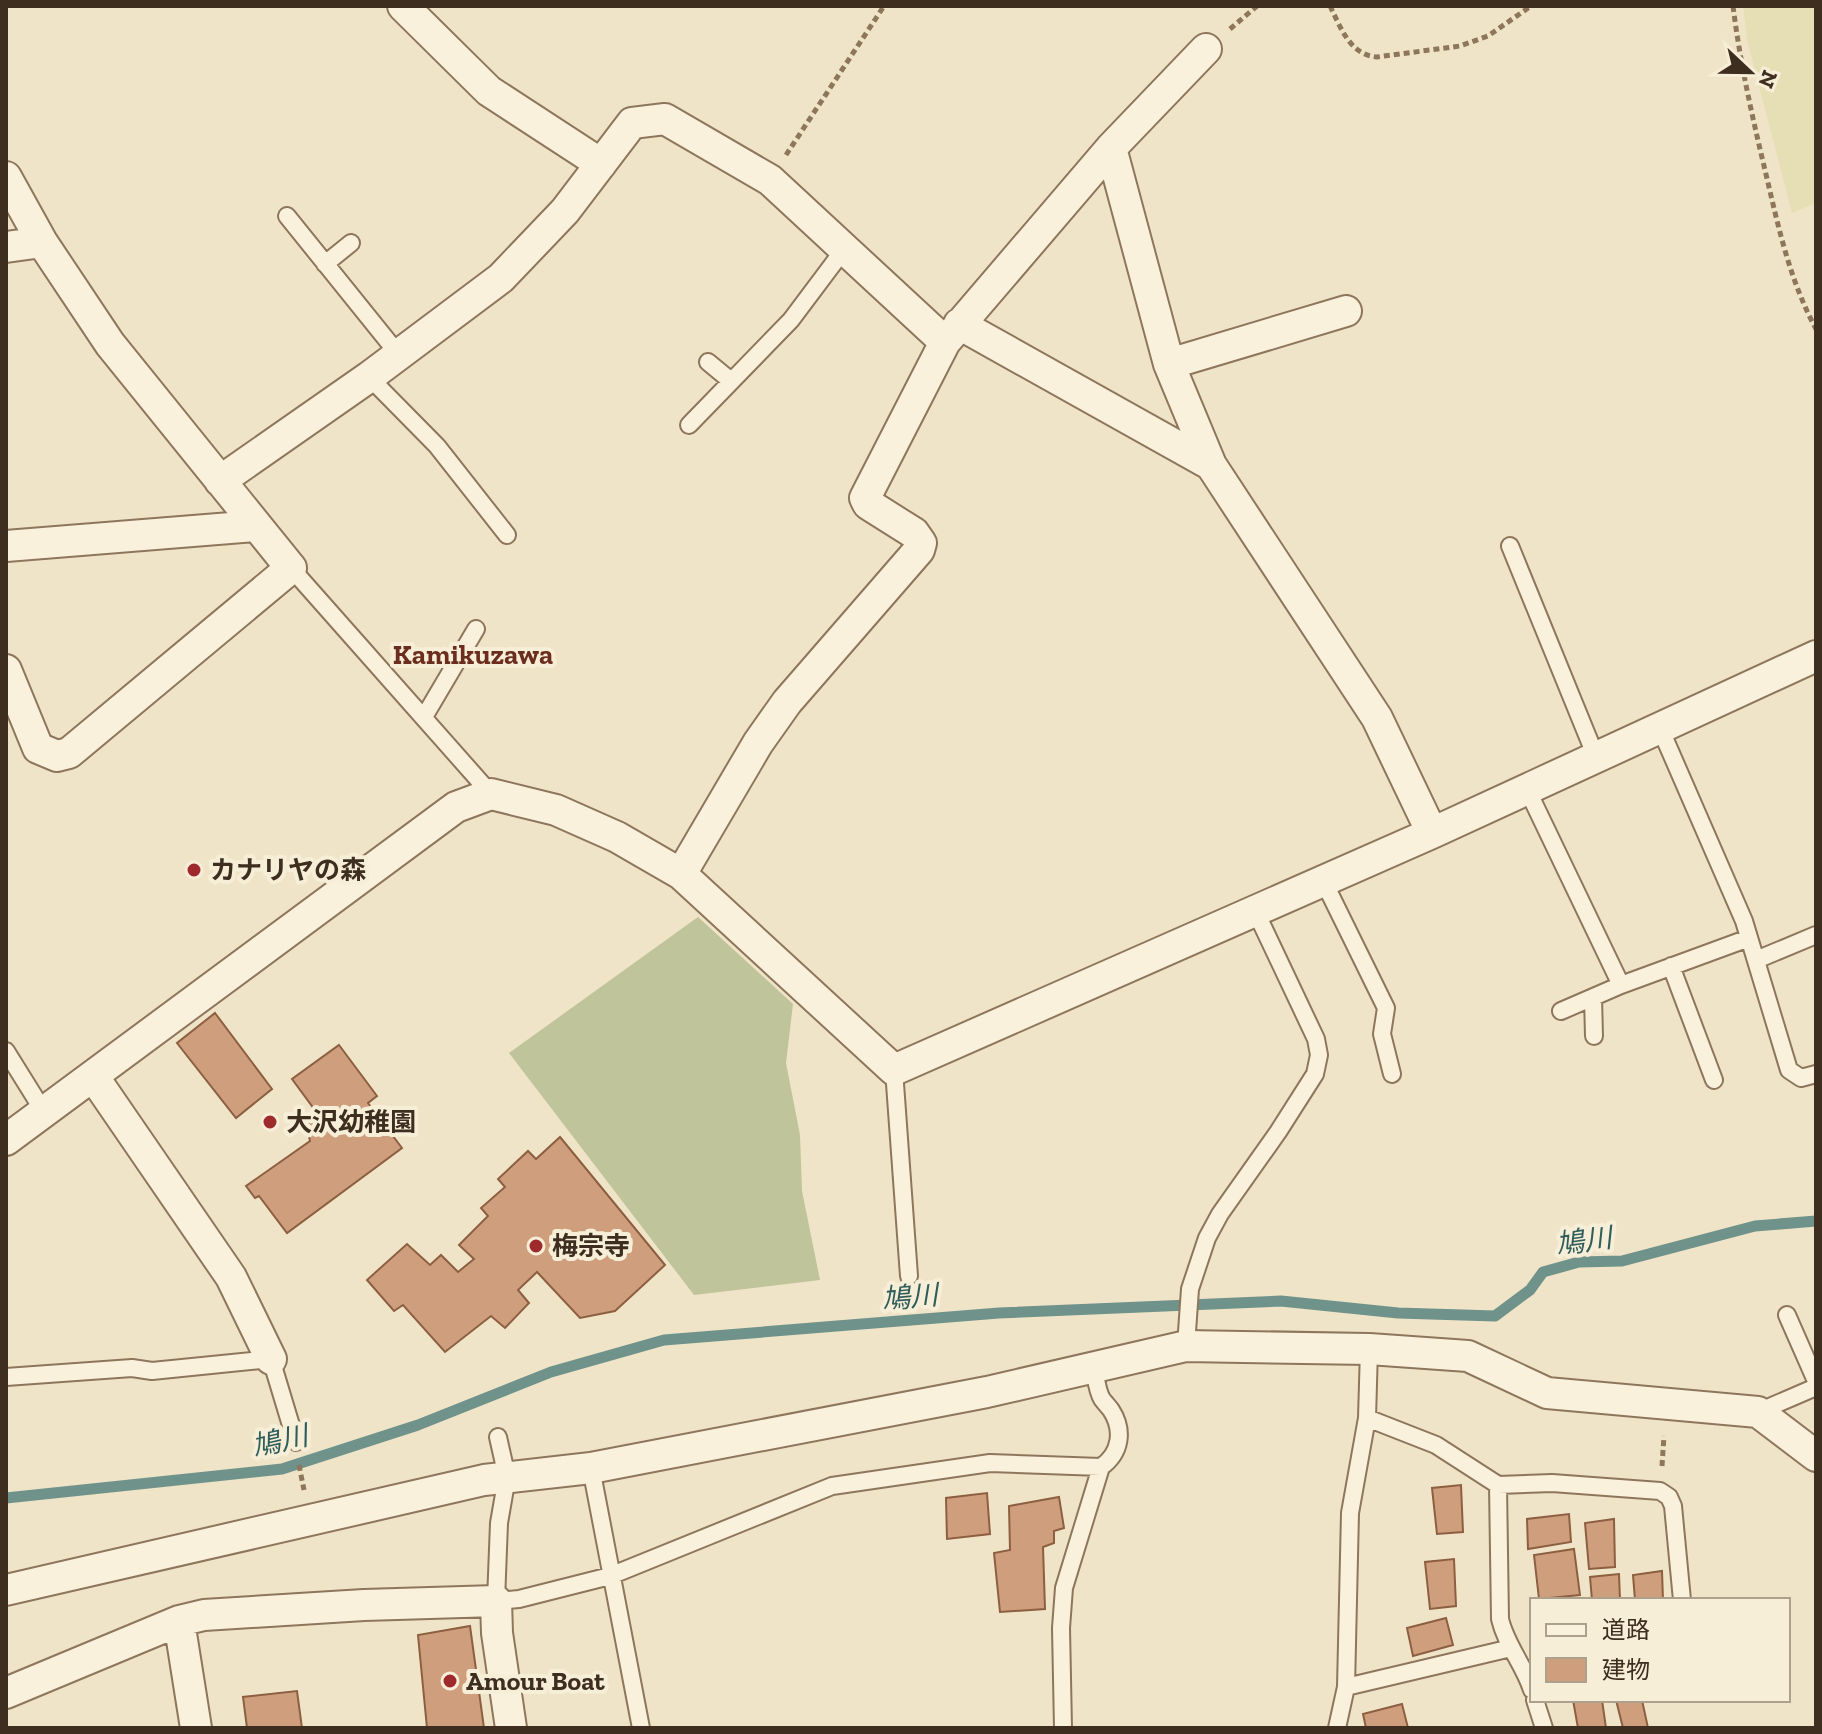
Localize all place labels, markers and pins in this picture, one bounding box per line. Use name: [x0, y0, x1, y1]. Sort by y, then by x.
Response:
place label: カナリヤの森: [210, 854, 366, 886]
marker: カナリヤの森: [185, 861, 203, 879]
place label: 大沢幼稚園: [286, 1106, 416, 1138]
marker: 大沢幼稚園: [261, 1113, 279, 1131]
place label: 梅宗寺: [552, 1230, 630, 1262]
marker: 梅宗寺: [527, 1237, 545, 1255]
place label: Amour Boat: [466, 1665, 605, 1697]
marker: Amour Boat: [441, 1672, 459, 1690]

